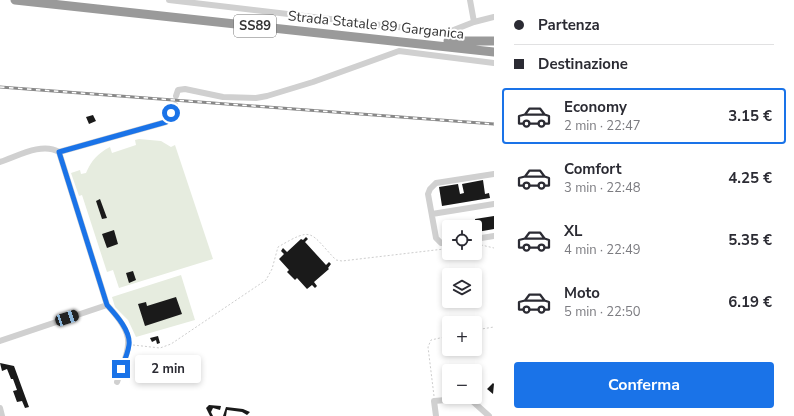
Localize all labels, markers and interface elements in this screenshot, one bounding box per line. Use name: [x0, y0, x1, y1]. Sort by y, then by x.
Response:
street label: Strada Statale 89 Garganica: [287, 6, 465, 44]
road number: SS89: [234, 15, 276, 37]
text: Partenza: [538, 15, 600, 35]
text: Destinazione: [538, 54, 628, 74]
text: Economy: [564, 97, 627, 117]
icon: car: [516, 98, 552, 134]
route start: [162, 104, 180, 122]
text: 3.15 €: [728, 106, 772, 126]
text: 2 min · 22:47: [564, 117, 640, 135]
text: Comfort: [564, 159, 621, 179]
icon: car: [516, 160, 552, 196]
text: 4.25 €: [728, 168, 772, 188]
text: 3 min · 22:48: [564, 179, 640, 197]
map controls: [442, 220, 482, 404]
button: locate: [442, 220, 482, 260]
text: XL: [564, 221, 583, 241]
icon: car: [516, 222, 552, 258]
text: 5.35 €: [728, 230, 772, 250]
text: 4 min · 22:49: [564, 241, 640, 259]
button: layers: [442, 268, 482, 308]
text: Moto: [564, 283, 600, 303]
icon: car: [516, 284, 552, 320]
text: 6.19 €: [728, 292, 772, 312]
text: 5 min · 22:50: [564, 303, 640, 321]
car: [54, 309, 80, 327]
button: +: [442, 316, 482, 356]
callout: 2 min: [135, 355, 201, 383]
route end: [112, 360, 130, 378]
text: 2 min: [151, 360, 185, 378]
button: Conferma: [514, 362, 774, 408]
button: −: [442, 364, 482, 404]

